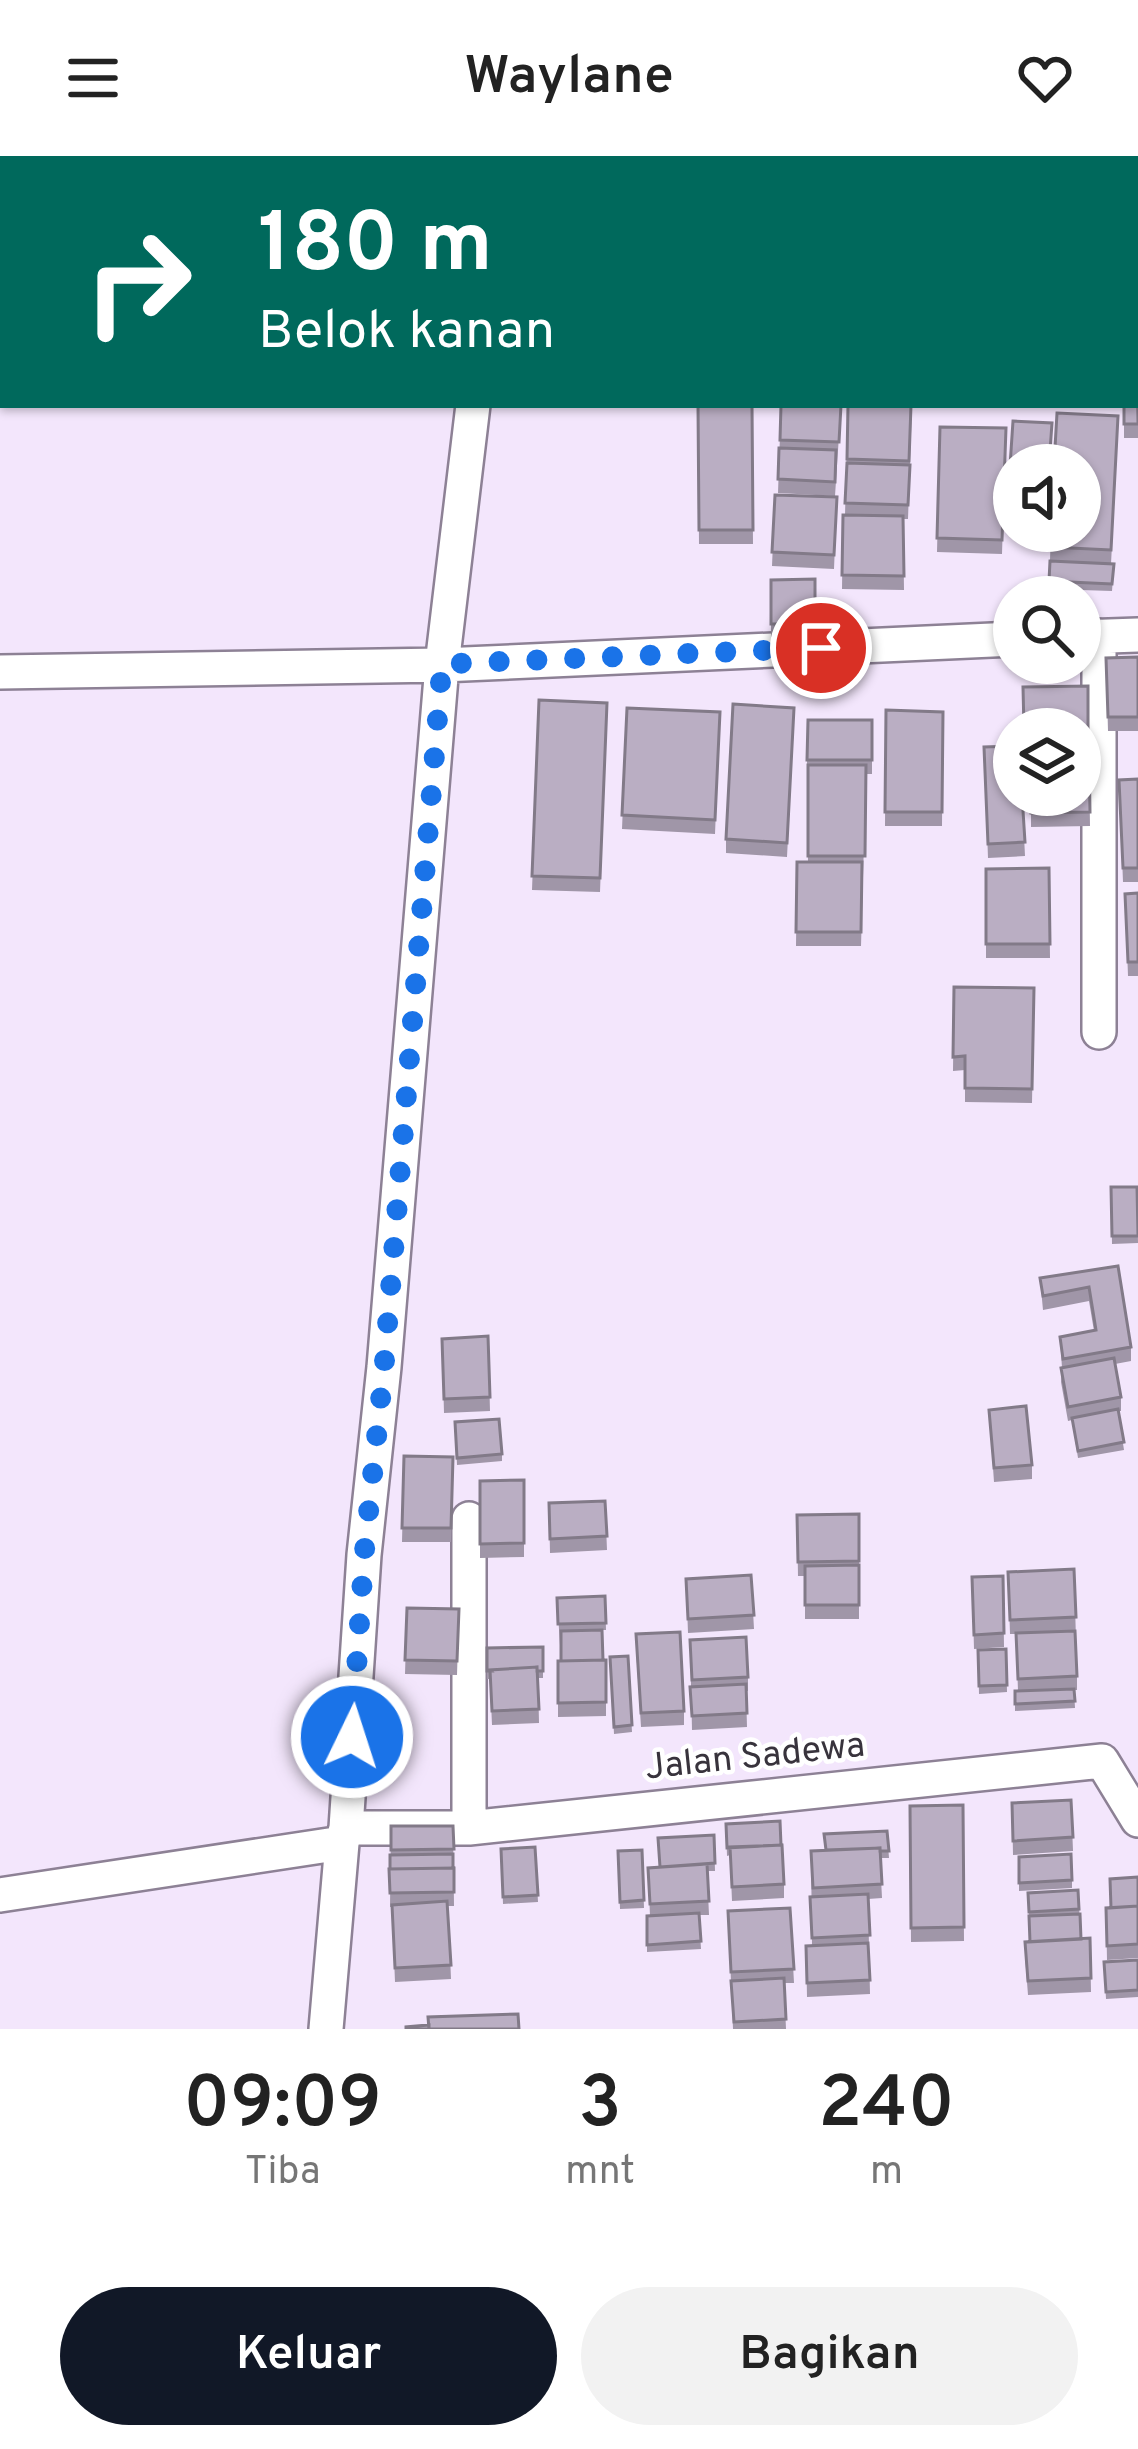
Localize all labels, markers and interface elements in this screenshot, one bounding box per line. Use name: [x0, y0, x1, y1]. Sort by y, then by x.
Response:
text: Waylane: [464, 44, 674, 113]
icon: menu: [60, 45, 126, 111]
icon: heart: [1012, 45, 1078, 111]
text: 180 m: [258, 195, 493, 301]
icon: right: [60, 204, 216, 360]
text: Belok kanan: [258, 299, 555, 368]
map controls: [993, 444, 1101, 816]
button: sound: [993, 444, 1101, 552]
button: search: [993, 576, 1101, 684]
pin: [770, 597, 872, 699]
icon: arrive: [788, 615, 854, 681]
button: layers: [993, 708, 1101, 816]
position arrow: [289, 1674, 415, 1800]
street label: Jalan Sadewa: [643, 1724, 867, 1792]
text: 09:09: [183, 2061, 382, 2153]
text: 3: [578, 2061, 622, 2153]
text: 240: [818, 2061, 955, 2153]
text: Tiba: [245, 2149, 320, 2198]
text: mnt: [565, 2149, 635, 2198]
text: m: [870, 2149, 903, 2198]
button: Keluar: [60, 2287, 557, 2425]
button: Bagikan: [581, 2287, 1078, 2425]

